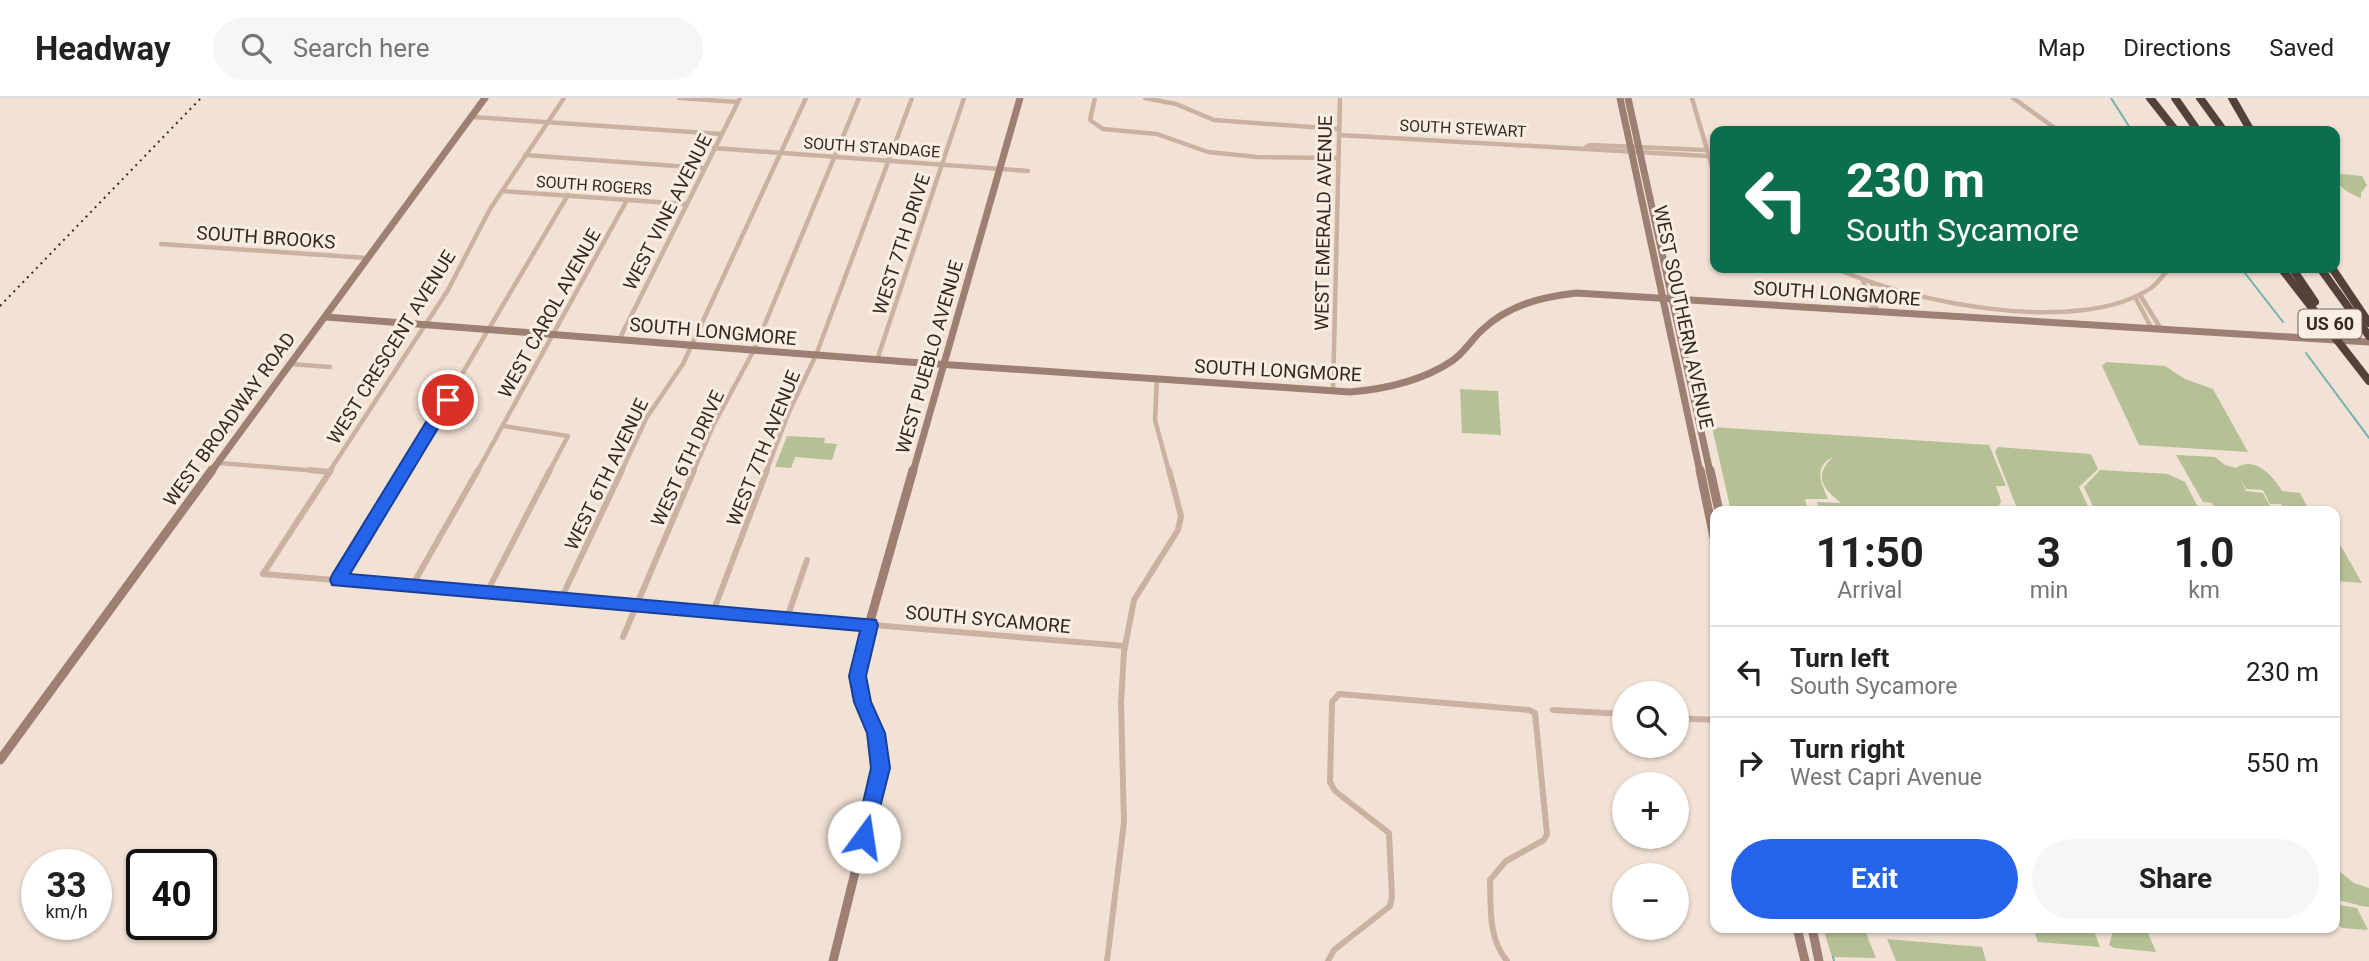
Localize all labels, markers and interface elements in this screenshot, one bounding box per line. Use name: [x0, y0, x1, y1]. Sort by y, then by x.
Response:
search box: [213, 17, 703, 80]
text: Headway: [35, 29, 171, 68]
icon: search: [237, 29, 275, 67]
text: Search here: [293, 33, 429, 63]
text: Map: [2038, 34, 2085, 62]
text: Directions: [2123, 34, 2231, 62]
text: Saved: [2269, 34, 2334, 62]
street label: WEST EMERALD AVENUE: [1310, 115, 1337, 331]
street label: SOUTH STEWART: [1399, 116, 1527, 141]
street label: WEST VINE AVENUE: [618, 130, 717, 294]
street label: SOUTH STANDAGE: [803, 133, 941, 162]
text: 230 m: [1846, 152, 1985, 209]
icon: left: [1731, 154, 1822, 245]
street label: WEST 7TH DRIVE: [868, 170, 935, 318]
street label: SOUTH ROGERS: [535, 172, 653, 199]
street label: WEST SOUTHERN AVENUE: [1649, 203, 1719, 431]
text: South Sycamore: [1846, 211, 2079, 249]
street label: SOUTH BROOKS: [196, 221, 336, 254]
street label: WEST CAROL AVENUE: [493, 224, 606, 402]
street label: WEST CRESCENT AVENUE: [322, 246, 461, 448]
street label: WEST PUEBLO AVENUE: [891, 258, 968, 457]
street label: SOUTH LONGMORE: [1753, 276, 1922, 311]
road number: US 60: [2298, 309, 2362, 338]
street label: SOUTH LONGMORE: [628, 313, 798, 350]
street label: WEST BROADWAY ROAD: [159, 328, 300, 511]
street label: SOUTH LONGMORE: [1194, 355, 1362, 386]
street label: WEST 7TH AVENUE: [722, 367, 805, 529]
pin: [418, 370, 478, 430]
icon: arrive: [429, 381, 467, 419]
street label: WEST 6TH DRIVE: [646, 386, 729, 530]
street label: WEST 6TH AVENUE: [560, 394, 653, 554]
text: 11:50: [1816, 528, 1924, 577]
text: 3: [2037, 528, 2061, 577]
text: 1.0: [2174, 528, 2234, 577]
text: Arrival: [1837, 577, 1902, 604]
text: min: [2030, 577, 2068, 604]
text: km: [2188, 577, 2220, 604]
street label: SOUTH SYCAMORE: [904, 601, 1072, 638]
text: Turn left: [1790, 643, 1889, 673]
icon: left: [1731, 653, 1769, 691]
text: 230 m: [2246, 657, 2319, 687]
text: South Sycamore: [1790, 673, 1957, 700]
map controls: [1612, 681, 1689, 940]
button: search: [1612, 681, 1689, 758]
text: Turn right: [1790, 734, 1905, 764]
icon: right: [1731, 744, 1769, 782]
text: 550 m: [2246, 748, 2319, 778]
text: West Capri Avenue: [1790, 764, 1982, 791]
button: +: [1612, 772, 1689, 849]
position arrow: [827, 800, 901, 874]
button: Exit: [1731, 839, 2018, 919]
button: Share: [2032, 839, 2319, 919]
speed limit sign: 40: [126, 849, 217, 940]
button: −: [1612, 863, 1689, 940]
text: 33: [46, 865, 87, 906]
text: km/h: [45, 901, 88, 922]

